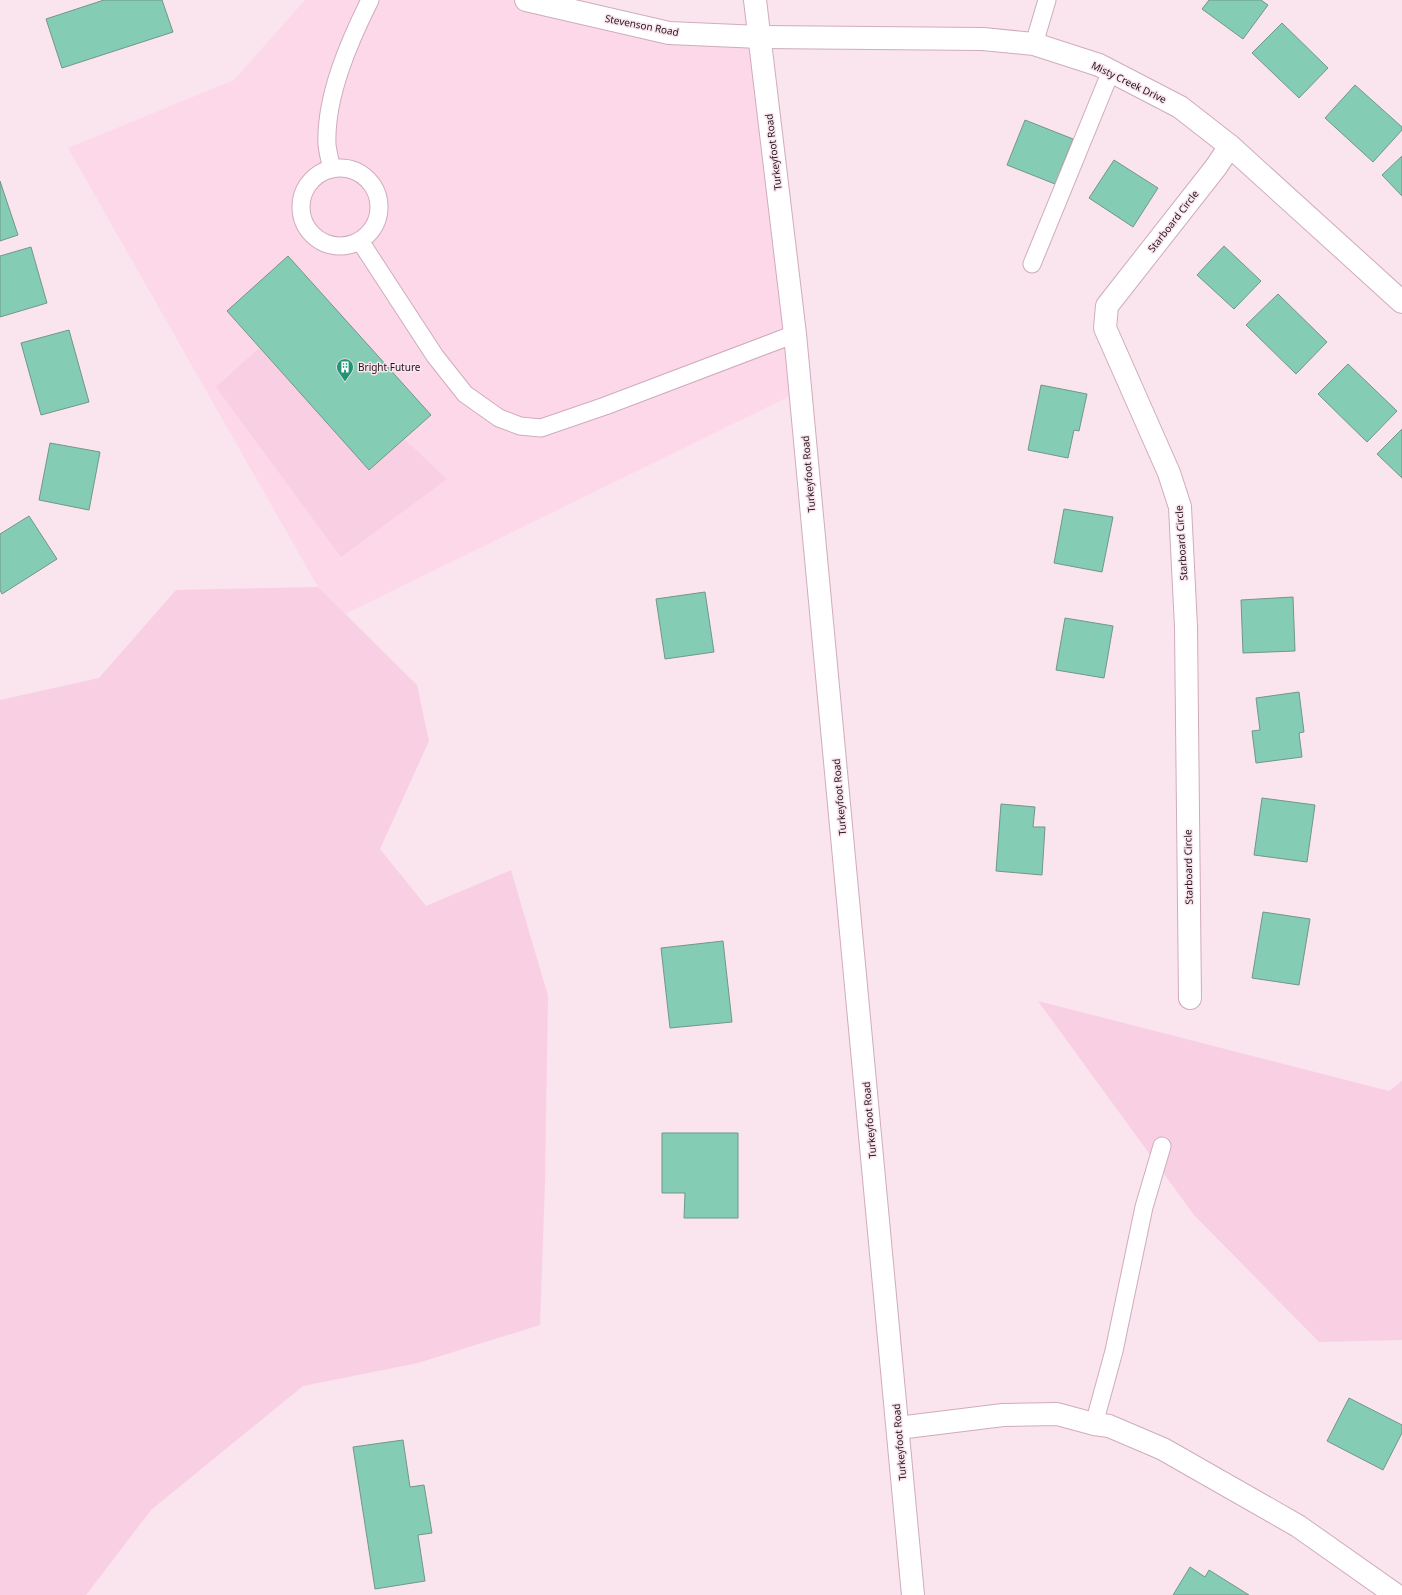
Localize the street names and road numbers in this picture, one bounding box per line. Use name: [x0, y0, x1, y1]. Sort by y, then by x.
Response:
street label: Stevenson Road: [604, 11, 680, 39]
street label: Misty Creek Drive: [1089, 58, 1169, 106]
street label: Turkeyfoot Road: [761, 113, 785, 191]
street label: Starboard Circle: [1144, 187, 1202, 255]
street label: Turkeyfoot Road: [798, 435, 818, 513]
street label: Starboard Circle: [1171, 505, 1191, 581]
street label: Turkeyfoot Road: [829, 758, 849, 836]
street label: Starboard Circle: [1180, 829, 1196, 905]
street label: Turkeyfoot Road: [859, 1081, 879, 1159]
street label: Turkeyfoot Road: [889, 1403, 909, 1481]

